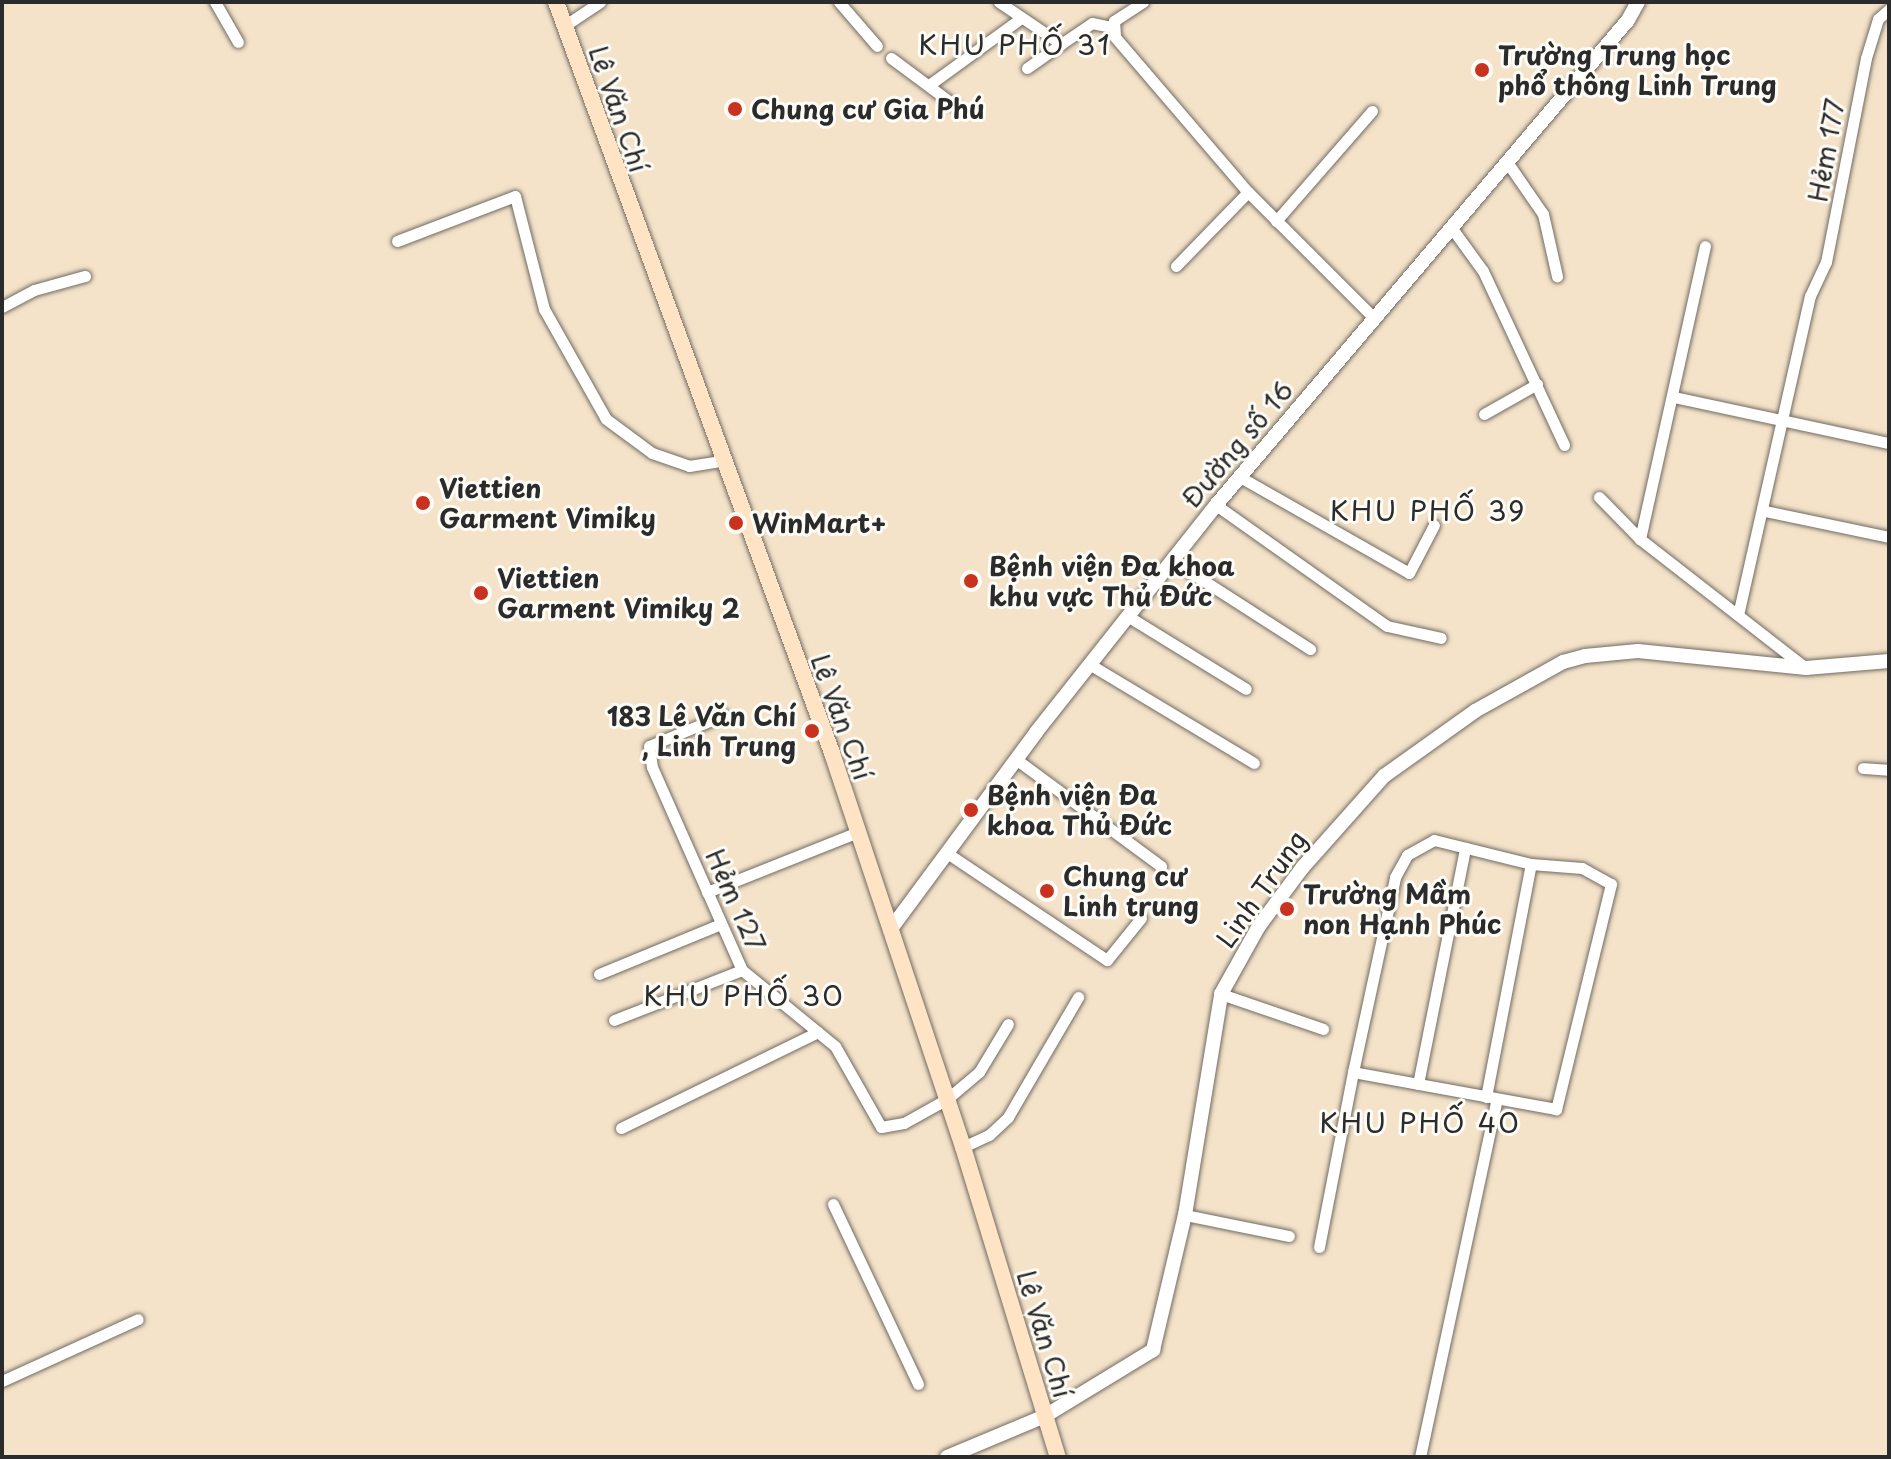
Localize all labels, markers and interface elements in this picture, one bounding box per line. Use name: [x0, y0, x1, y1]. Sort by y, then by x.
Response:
district label: KHU PHỐ 31: [919, 27, 1111, 61]
place label: Trường Trung học phổ thông Linh Trung: [1498, 39, 1778, 100]
street label: Lê Văn Chí: [582, 40, 656, 178]
marker: Trường Trung học phổ thông Linh Trung: [1473, 61, 1491, 79]
place label: Chung cư Gia Phú: [751, 93, 987, 125]
street label: Hẻm 177: [1801, 95, 1851, 205]
marker: Chung cư Gia Phú: [726, 100, 744, 118]
street label: Đường số 16: [1175, 374, 1299, 514]
place label: Viettien Garment Vimiky: [439, 472, 656, 534]
district label: KHU PHỐ 39: [1329, 493, 1527, 527]
marker: Viettien Garment Vimiky: [414, 494, 432, 512]
place label: WinMart+: [752, 507, 887, 539]
marker: WinMart+: [727, 514, 745, 532]
place label: Bệnh viện Đa khoa khu vực Thủ Đức: [989, 550, 1236, 612]
place label: Viettien Garment Vimiky 2: [497, 562, 741, 624]
marker: Bệnh viện Đa khoa khu vực Thủ Đức: [960, 570, 982, 592]
marker: Viettien Garment Vimiky 2: [472, 584, 490, 602]
street label: Lê Văn Chí: [804, 648, 880, 786]
place label: 183 Lê Văn Chí , Linh Trung: [603, 700, 796, 762]
marker: 183 Lê Văn Chí , Linh Trung: [803, 722, 821, 740]
place label: Bệnh viện Đa khoa Thủ Đức: [987, 779, 1173, 840]
marker: Bệnh viện Đa khoa Thủ Đức: [962, 801, 980, 819]
street label: Linh Trung: [1209, 825, 1313, 953]
street label: Hẻm 127: [699, 843, 773, 957]
place label: Chung cư Linh trung: [1063, 860, 1200, 922]
place label: Trường Mầm non Hạnh Phúc: [1303, 878, 1501, 940]
marker: Chung cư Linh trung: [1038, 882, 1056, 900]
marker: Trường Mầm non Hạnh Phúc: [1278, 900, 1296, 918]
district label: KHU PHỐ 30: [643, 978, 845, 1012]
district label: KHU PHỐ 40: [1319, 1105, 1521, 1139]
street label: Lê Văn Chí: [1010, 1265, 1080, 1403]

